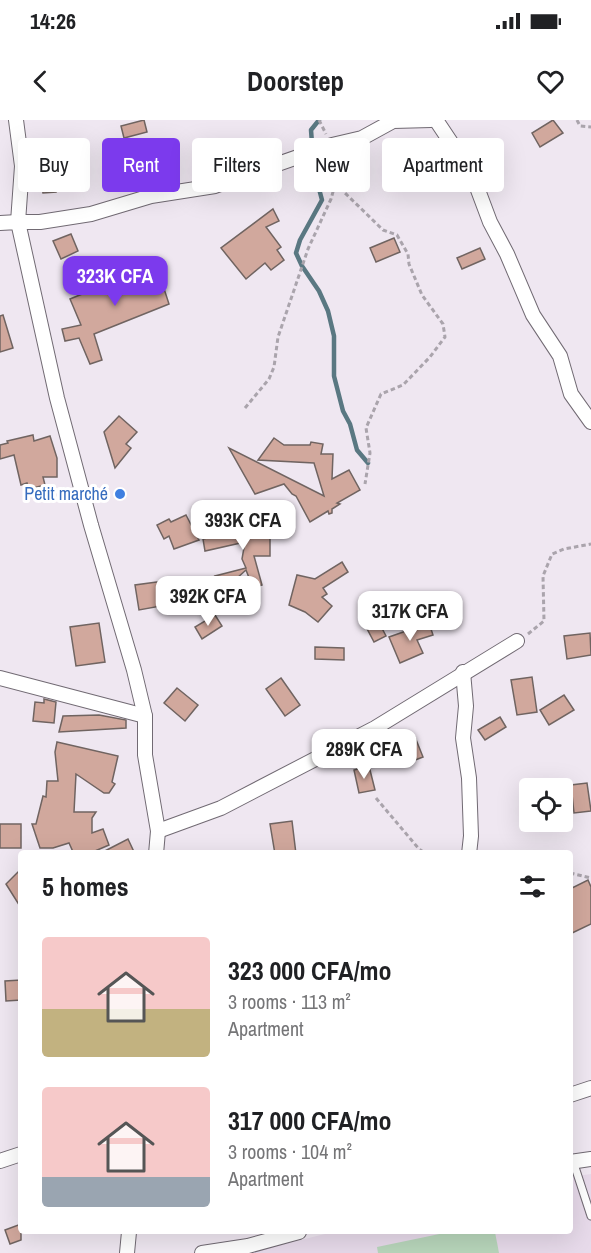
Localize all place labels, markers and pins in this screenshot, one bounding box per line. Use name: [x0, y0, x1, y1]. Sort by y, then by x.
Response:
pin: 323K CFA: [53, 256, 177, 307]
place label: Petit marché: [24, 481, 108, 506]
marker: Petit marché: [113, 487, 127, 501]
pin: 393K CFA: [181, 500, 305, 551]
pin: 392K CFA: [146, 576, 270, 627]
pin: 317K CFA: [348, 591, 472, 642]
pin: 289K CFA: [302, 729, 426, 780]

